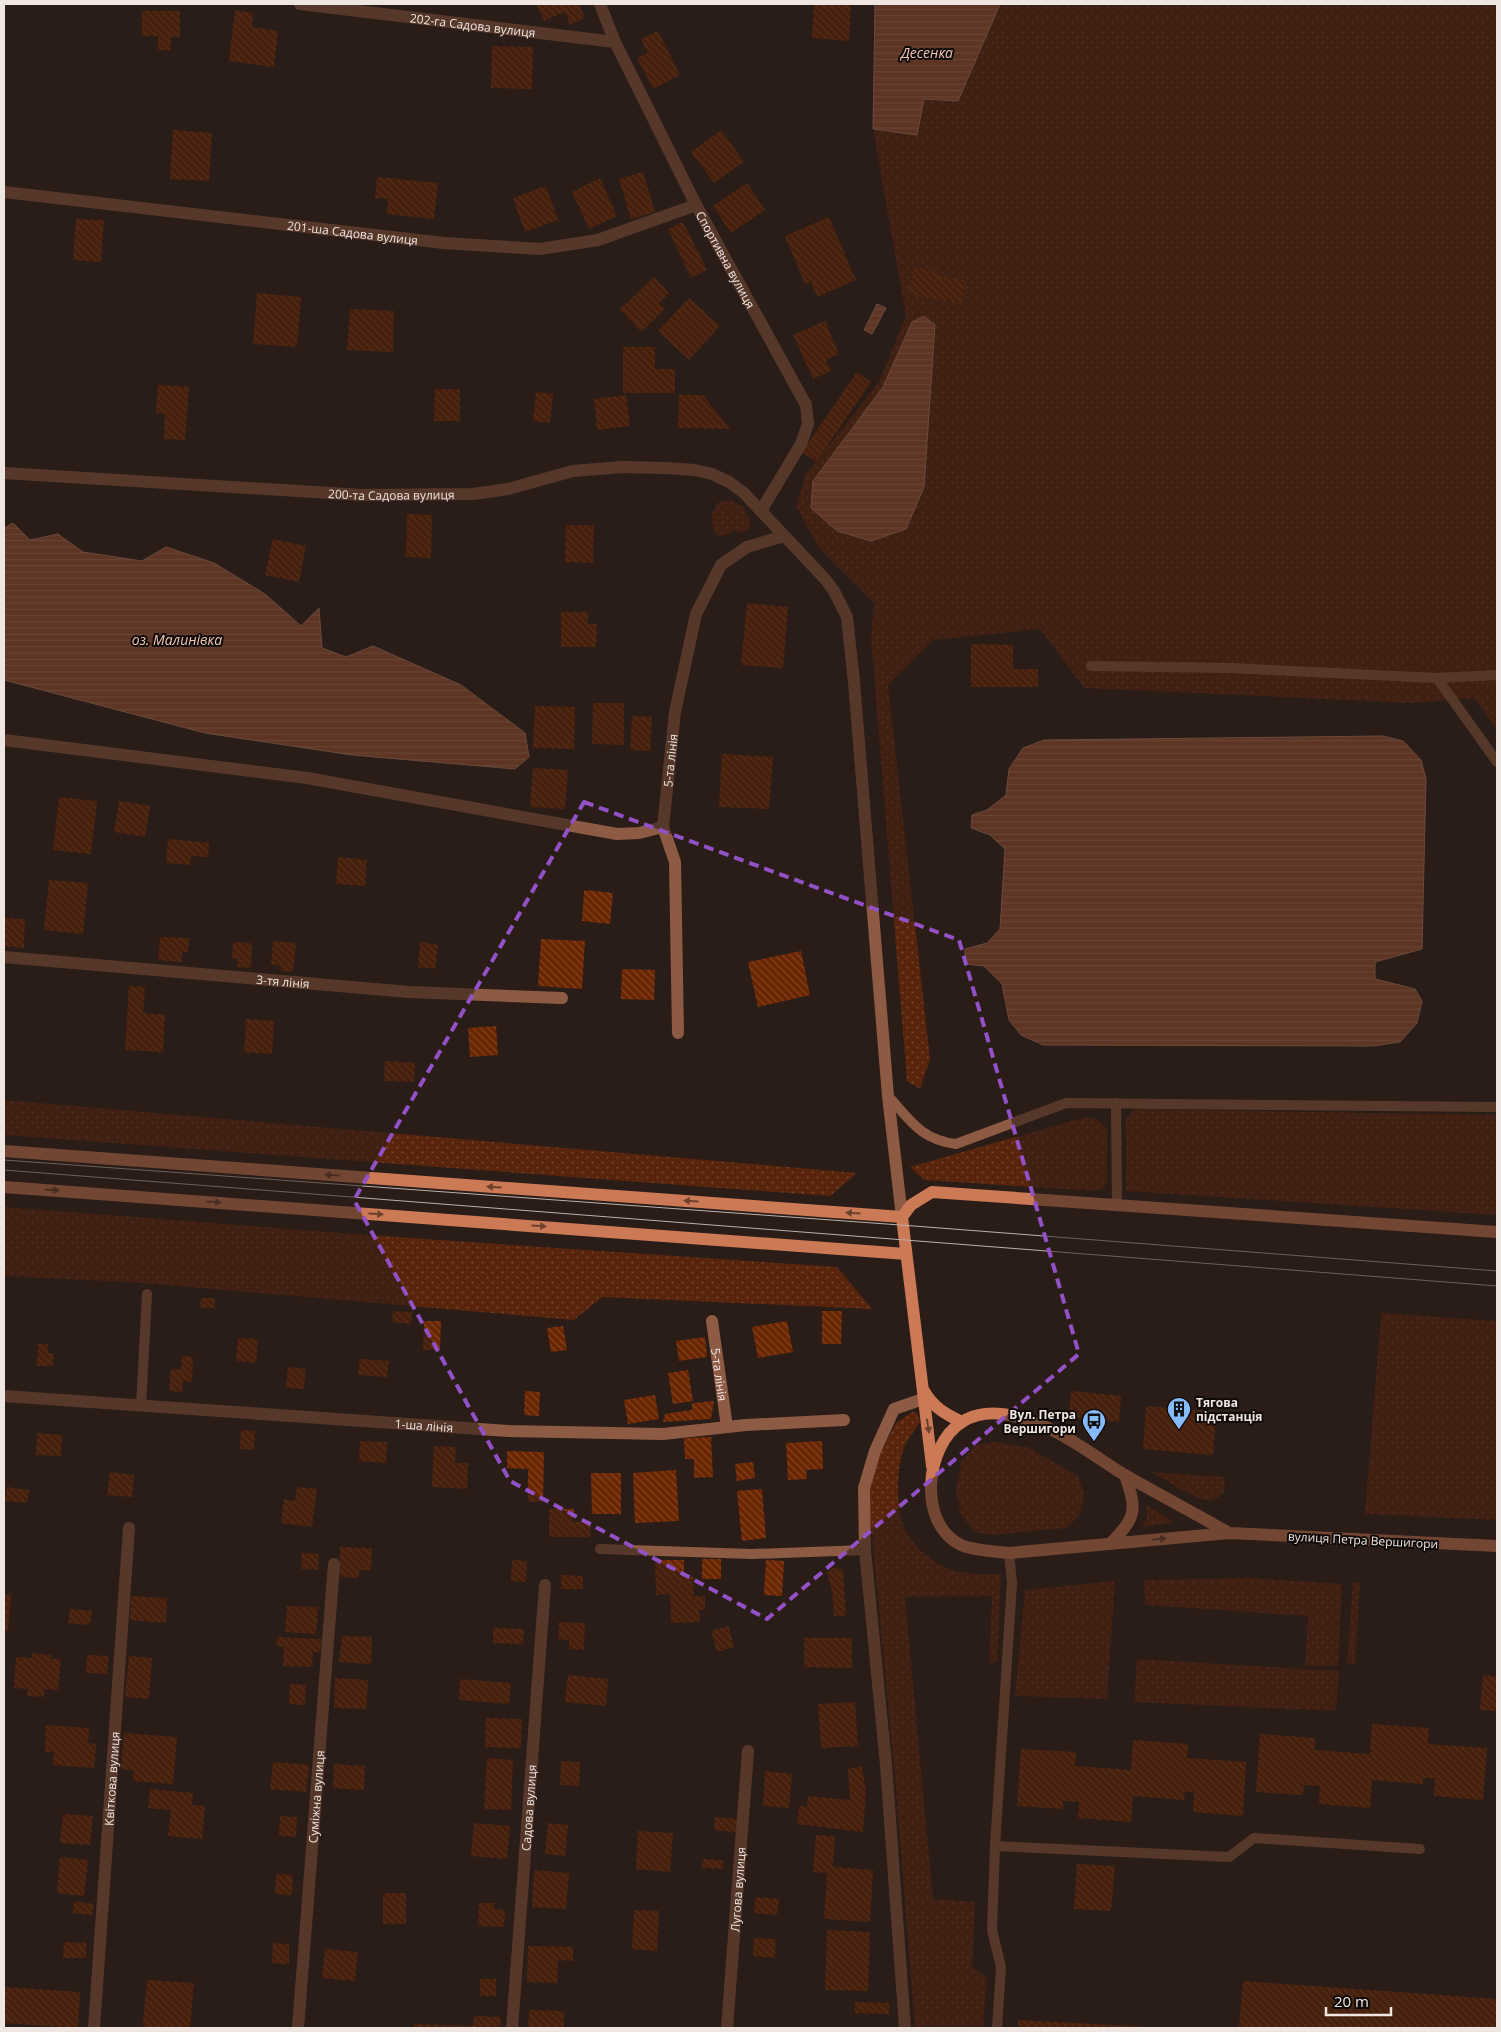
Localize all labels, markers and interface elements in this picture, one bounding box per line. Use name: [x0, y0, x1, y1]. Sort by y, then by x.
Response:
street label: 202-га Садова вулиця: [409, 9, 536, 41]
water label: Десенка: [899, 43, 953, 62]
street label: Спортивна вулиця: [692, 208, 760, 311]
street label: 201-ша Садова вулиця: [286, 216, 419, 248]
street label: 200-та Садова вулиця: [328, 484, 455, 504]
water label: оз. Малинівка: [132, 630, 222, 649]
street label: 5-та лінія: [659, 733, 681, 788]
street label: 3-тя лінія: [256, 970, 310, 992]
one-way arrow: [324, 1170, 340, 1178]
one-way arrow: [486, 1182, 502, 1190]
one-way arrow: [45, 1187, 61, 1195]
one-way arrow: [683, 1197, 699, 1205]
one-way arrow: [207, 1199, 223, 1207]
one-way arrow: [845, 1209, 861, 1217]
one-way arrow: [369, 1211, 385, 1219]
one-way arrow: [531, 1223, 547, 1231]
street label: 5-та лінія: [707, 1347, 732, 1402]
place label: Тягова пiдстанцiя: [1196, 1394, 1263, 1425]
building icon: Тягова пiдстанцiя: [1166, 1396, 1192, 1430]
place label: Вул. Петра Вершигори: [1004, 1406, 1076, 1437]
bus stop icon: Вул. Петра Вершигори: [1081, 1408, 1107, 1442]
street label: 1-ша лінія: [394, 1415, 454, 1436]
one-way arrow: [924, 1418, 932, 1434]
street label: вулиця Петра Вершигори: [1287, 1528, 1439, 1552]
one-way arrow: [1151, 1535, 1167, 1543]
street label: Квіткова вулиця: [100, 1731, 123, 1826]
street label: Суміжна вулиця: [304, 1750, 328, 1844]
street label: Садова вулиця: [517, 1764, 540, 1851]
street label: Лугова вулиця: [726, 1846, 749, 1932]
scale bar: [1326, 1984, 1391, 2016]
text: 20 m: [1334, 1991, 1369, 2011]

